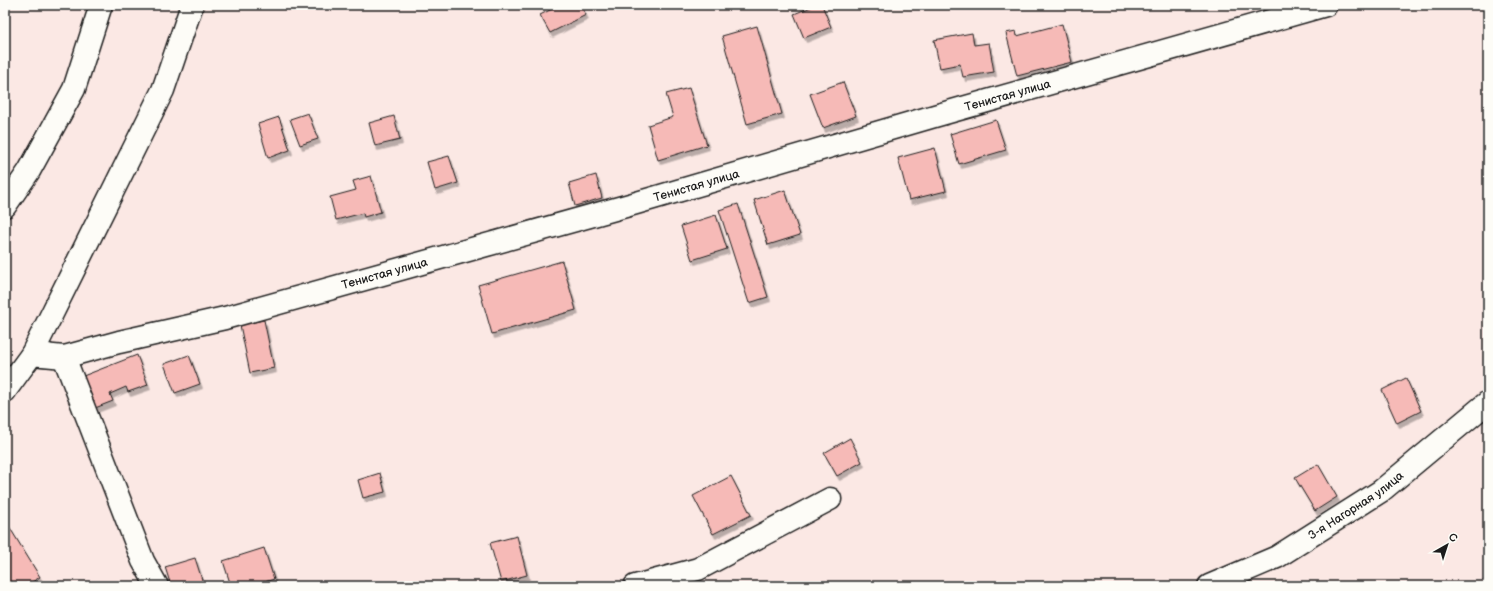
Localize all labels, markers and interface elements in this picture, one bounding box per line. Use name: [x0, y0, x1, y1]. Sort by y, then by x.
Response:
street label: Тенистая улица: [963, 76, 1052, 115]
street label: Тенистая улица: [652, 166, 741, 206]
street label: Тенистая улица: [340, 255, 429, 293]
street label: 3-я Нагорная улица: [1305, 468, 1407, 543]
north arrow: [1427, 525, 1467, 565]
text: С: [1446, 530, 1460, 545]

